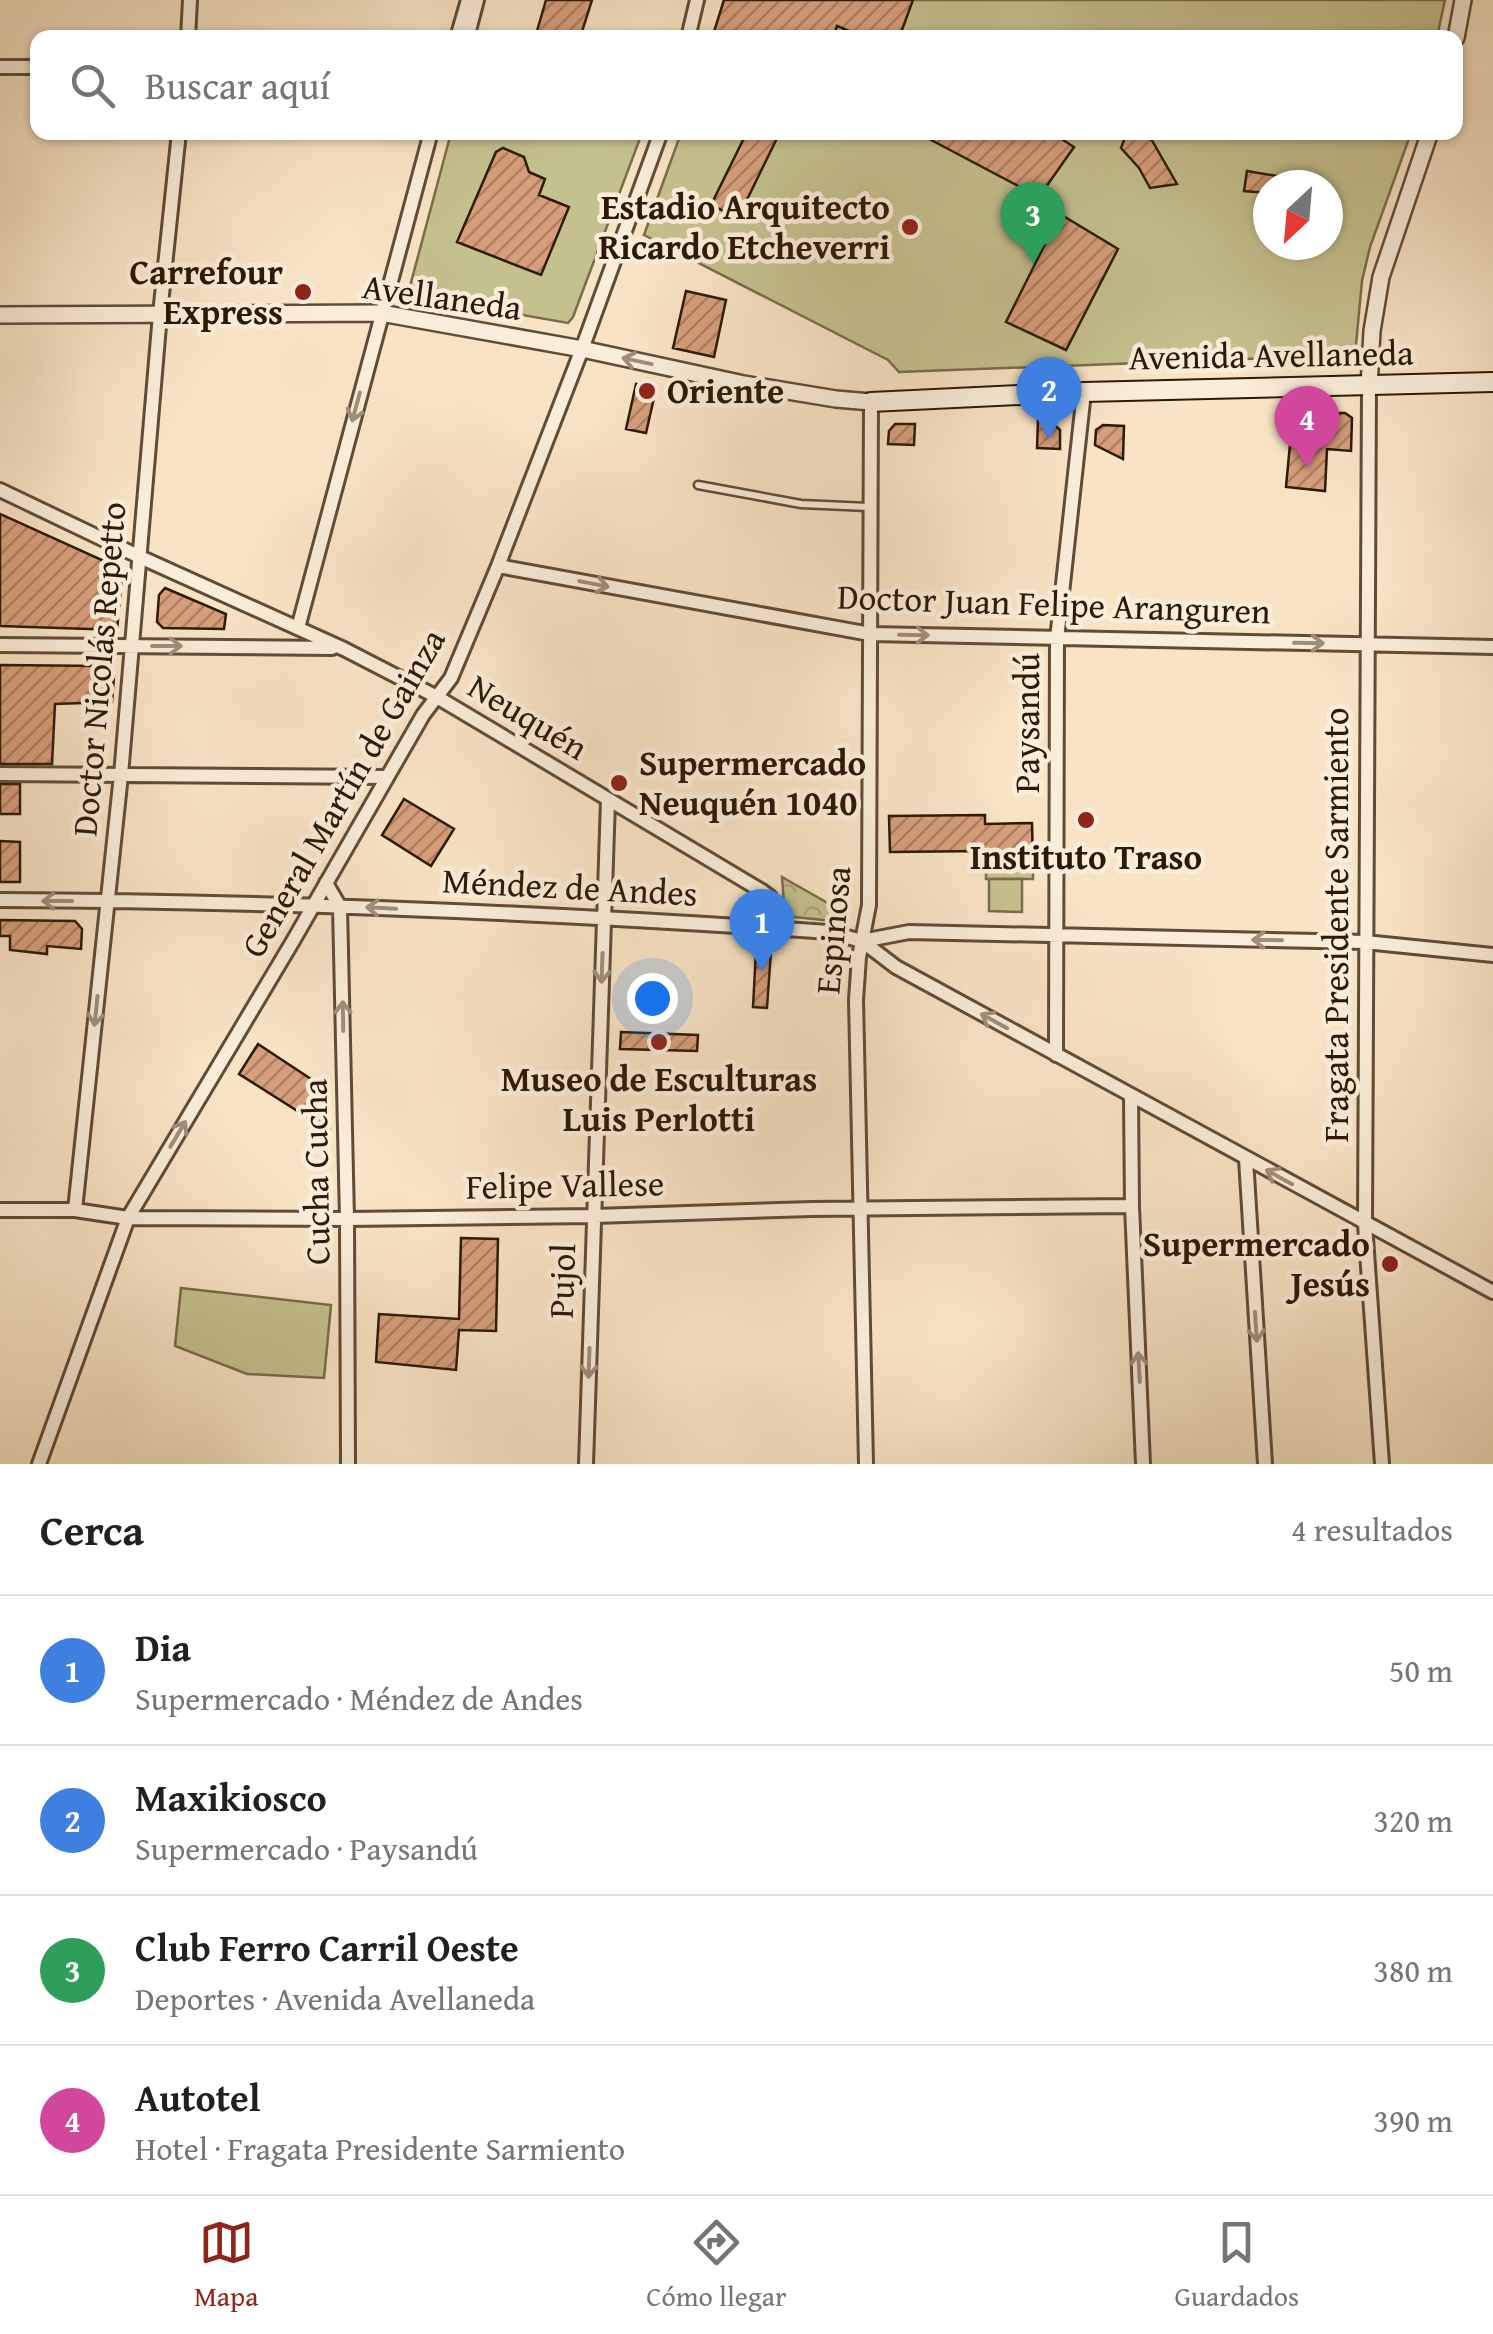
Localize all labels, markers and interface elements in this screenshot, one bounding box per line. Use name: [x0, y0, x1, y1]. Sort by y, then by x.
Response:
search box: [30, 30, 1463, 140]
text: Buscar aquí: [145, 57, 330, 113]
icon: search: [65, 58, 120, 113]
north arrow: [1253, 170, 1343, 260]
place label: Estadio Arquitecto Ricardo Etcheverri: [598, 181, 890, 272]
pin: 3: [1000, 182, 1066, 264]
marker: Estadio Arquitecto Ricardo Etcheverri: [899, 216, 921, 238]
place label: Carrefour Express: [129, 246, 283, 337]
street label: Avellaneda: [359, 260, 525, 333]
marker: Carrefour Express: [292, 281, 314, 303]
street label: Avenida Avellaneda: [1128, 327, 1414, 382]
one-way arrow: [622, 350, 654, 369]
pin: 2: [1016, 356, 1082, 439]
place label: Oriente: [667, 365, 784, 416]
marker: Oriente: [636, 380, 658, 402]
pin: 4: [1274, 386, 1340, 468]
one-way arrow: [346, 391, 365, 422]
street label: Doctor Nicolás Repetto: [58, 500, 139, 838]
street label: Doctor Juan Felipe Aranguren: [837, 570, 1272, 637]
one-way arrow: [577, 575, 610, 594]
street label: General Martín de Gainza: [228, 619, 458, 966]
one-way arrow: [898, 626, 930, 645]
one-way arrow: [1292, 634, 1325, 652]
one-way arrow: [150, 636, 183, 656]
street label: Paysandú: [1001, 653, 1052, 793]
street label: Neuquén: [459, 661, 598, 773]
street label: Fragata Presidente Sarmiento: [1310, 707, 1361, 1143]
place label: Supermercado Neuquén 1040: [639, 737, 866, 828]
marker: Supermercado Neuquén 1040: [608, 772, 630, 794]
marker: Instituto Traso: [1075, 809, 1097, 831]
place label: Instituto Traso: [970, 831, 1202, 882]
street label: Méndez de Andes: [441, 854, 699, 919]
street label: Espinosa: [802, 863, 864, 996]
pin: 1: [730, 888, 794, 971]
one-way arrow: [41, 891, 73, 910]
one-way arrow: [366, 898, 398, 917]
one-way arrow: [1252, 930, 1284, 949]
one-way arrow: [592, 951, 611, 983]
your location: [627, 973, 678, 1024]
one-way arrow: [86, 995, 105, 1027]
one-way arrow: [333, 1001, 352, 1033]
one-way arrow: [980, 1011, 1009, 1031]
marker: Museo de Esculturas Luis Perlotti: [648, 1031, 670, 1053]
place label: Museo de Esculturas Luis Perlotti: [501, 1053, 817, 1144]
street label: Cucha Cucha: [288, 1078, 343, 1265]
one-way arrow: [168, 1120, 188, 1149]
street label: Felipe Vallese: [465, 1157, 665, 1212]
one-way arrow: [1265, 1167, 1294, 1187]
place label: Supermercado Jesús: [1143, 1218, 1370, 1309]
street label: Pujol: [535, 1243, 588, 1319]
marker: Supermercado Jesús: [1379, 1253, 1401, 1275]
one-way arrow: [1247, 1310, 1266, 1342]
one-way arrow: [580, 1346, 599, 1378]
one-way arrow: [1129, 1351, 1148, 1383]
text: Cerca: [40, 1499, 144, 1560]
text: 4 resultados: [1291, 1506, 1453, 1553]
text: Dia: [135, 1619, 191, 1675]
text: 1: [64, 1647, 81, 1694]
text: 50 m: [1389, 1647, 1453, 1694]
text: Supermercado · Méndez de Andes: [135, 1675, 583, 1722]
text: Maxikiosco: [135, 1769, 327, 1825]
text: 2: [64, 1797, 81, 1844]
text: 320 m: [1374, 1797, 1453, 1844]
text: Supermercado · Paysandú: [135, 1825, 478, 1872]
text: Club Ferro Carril Oeste: [135, 1919, 519, 1975]
text: 3: [64, 1947, 81, 1994]
text: 380 m: [1374, 1947, 1453, 1994]
text: Deportes · Avenida Avellaneda: [135, 1975, 535, 2022]
text: Autotel: [135, 2069, 261, 2125]
text: 4: [64, 2097, 81, 2144]
text: 390 m: [1374, 2097, 1453, 2144]
text: Hotel · Fragata Presidente Sarmiento: [135, 2125, 625, 2172]
tab: Mapa: [194, 2215, 258, 2316]
tab: Cómo llegar: [646, 2215, 787, 2316]
tab: Guardados: [1174, 2215, 1299, 2316]

